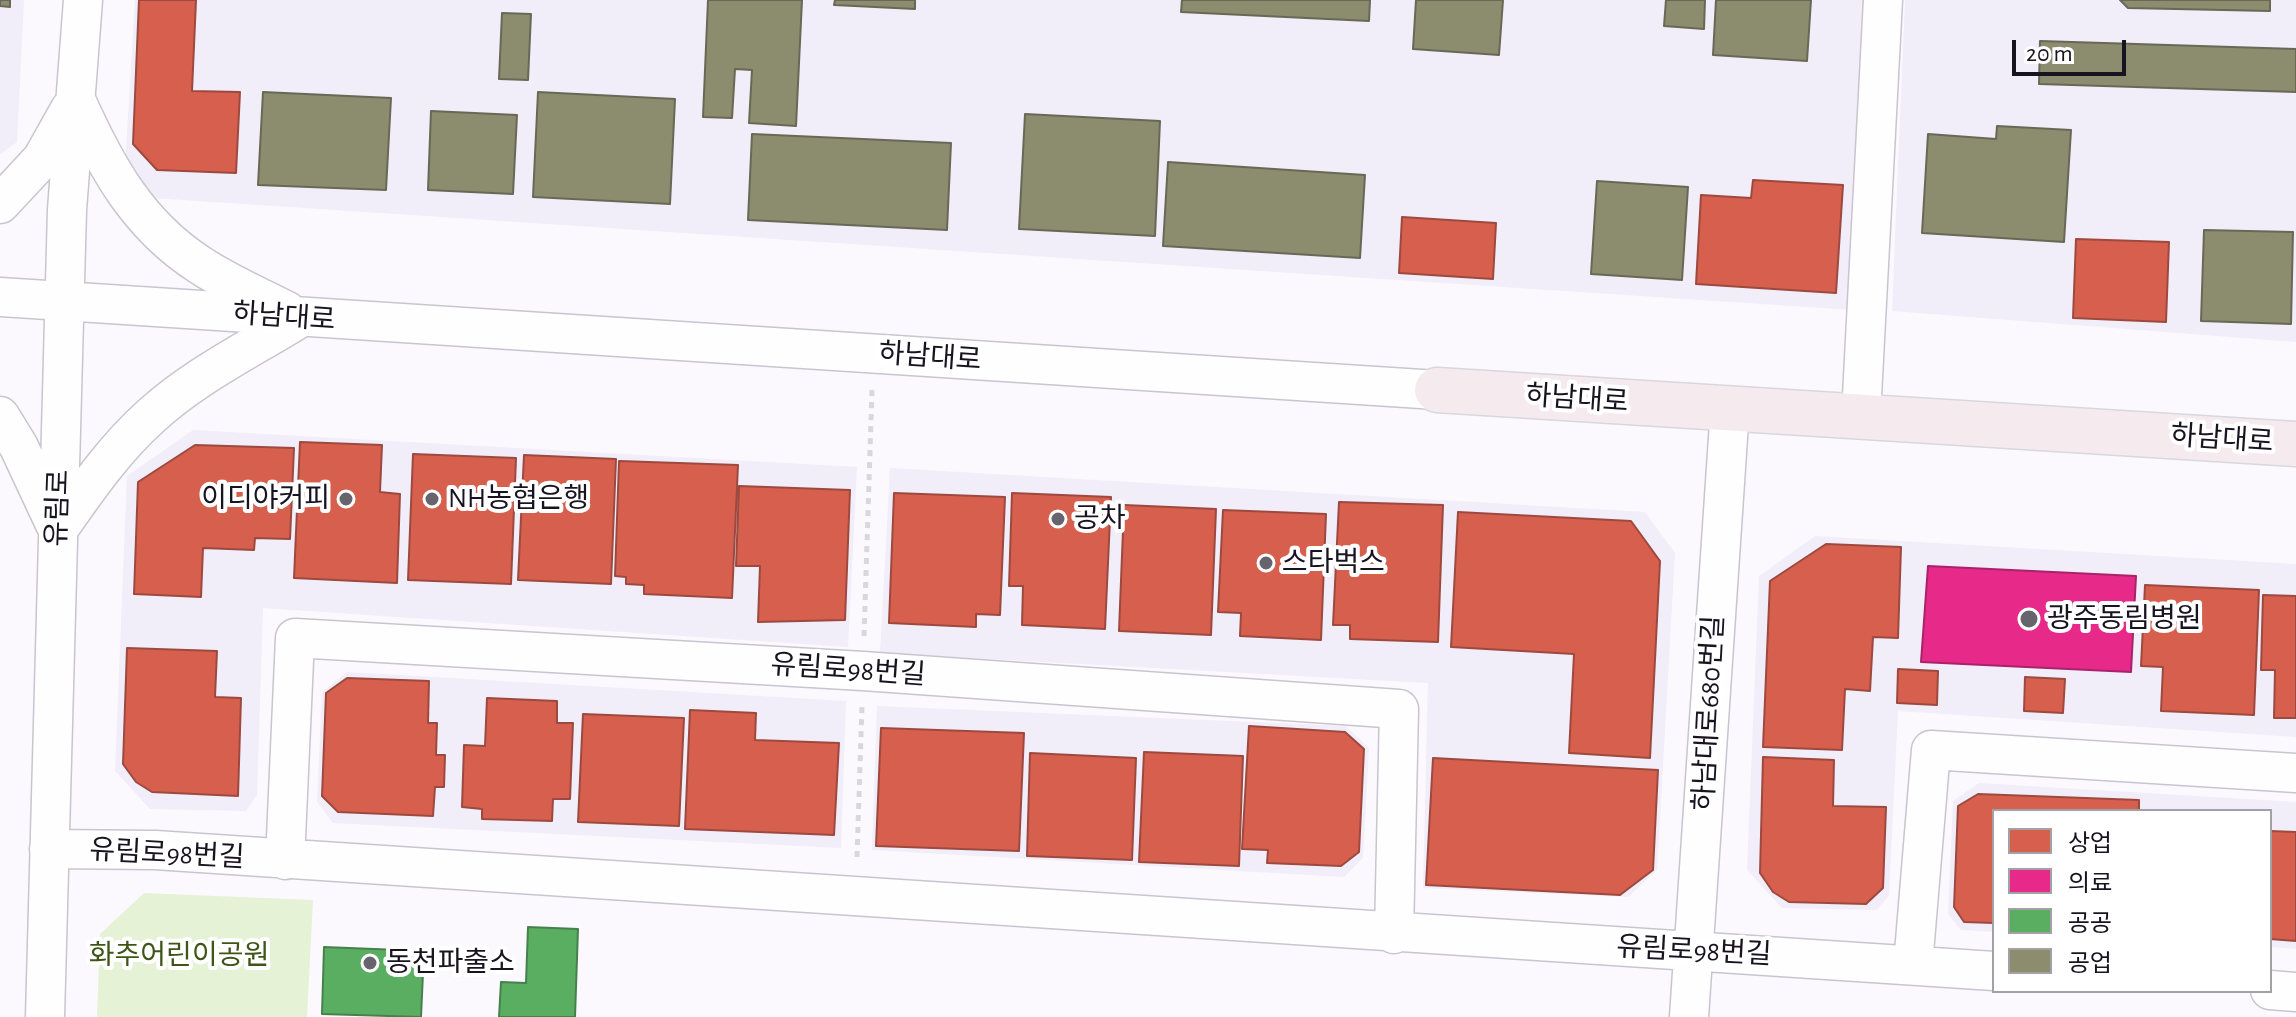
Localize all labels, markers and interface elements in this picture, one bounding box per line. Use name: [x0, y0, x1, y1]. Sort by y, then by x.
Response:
scale bar: [2016, 24, 2130, 74]
text: 20 m: [2026, 42, 2073, 66]
street label: 하남대로: [231, 297, 337, 337]
street label: 하남대로: [877, 337, 983, 377]
street label: 하남대로: [1524, 379, 1630, 419]
street label: 하남대로: [2169, 419, 2275, 459]
street label: 유림로: [40, 469, 76, 547]
place label: 이디야커피: [201, 482, 330, 516]
place label: NH농협은행: [448, 482, 589, 516]
marker: 이디야커피: [337, 490, 355, 508]
marker: NH농협은행: [423, 490, 441, 508]
place label: 공차: [1074, 502, 1126, 536]
marker: 공차: [1049, 510, 1067, 528]
place label: 스타벅스: [1282, 546, 1385, 580]
marker: 스타벅스: [1257, 554, 1275, 572]
place label: 광주동림병원: [2047, 602, 2202, 636]
marker: 광주동림병원: [2018, 608, 2040, 630]
street label: 하남대로680번길: [1687, 614, 1731, 812]
street label: 유림로98번길: [769, 648, 927, 692]
legend: [1992, 809, 2272, 993]
text: 상업: [2068, 832, 2112, 856]
street label: 유림로98번길: [89, 833, 245, 875]
text: 의료: [2068, 872, 2112, 896]
text: 공공: [2068, 912, 2112, 936]
street label: 유림로98번길: [1616, 930, 1772, 972]
park label: 화추어린이공원: [89, 939, 269, 973]
place label: 동천파출소: [386, 946, 515, 980]
text: 공업: [2068, 952, 2112, 976]
marker: 동천파출소: [361, 954, 379, 972]

